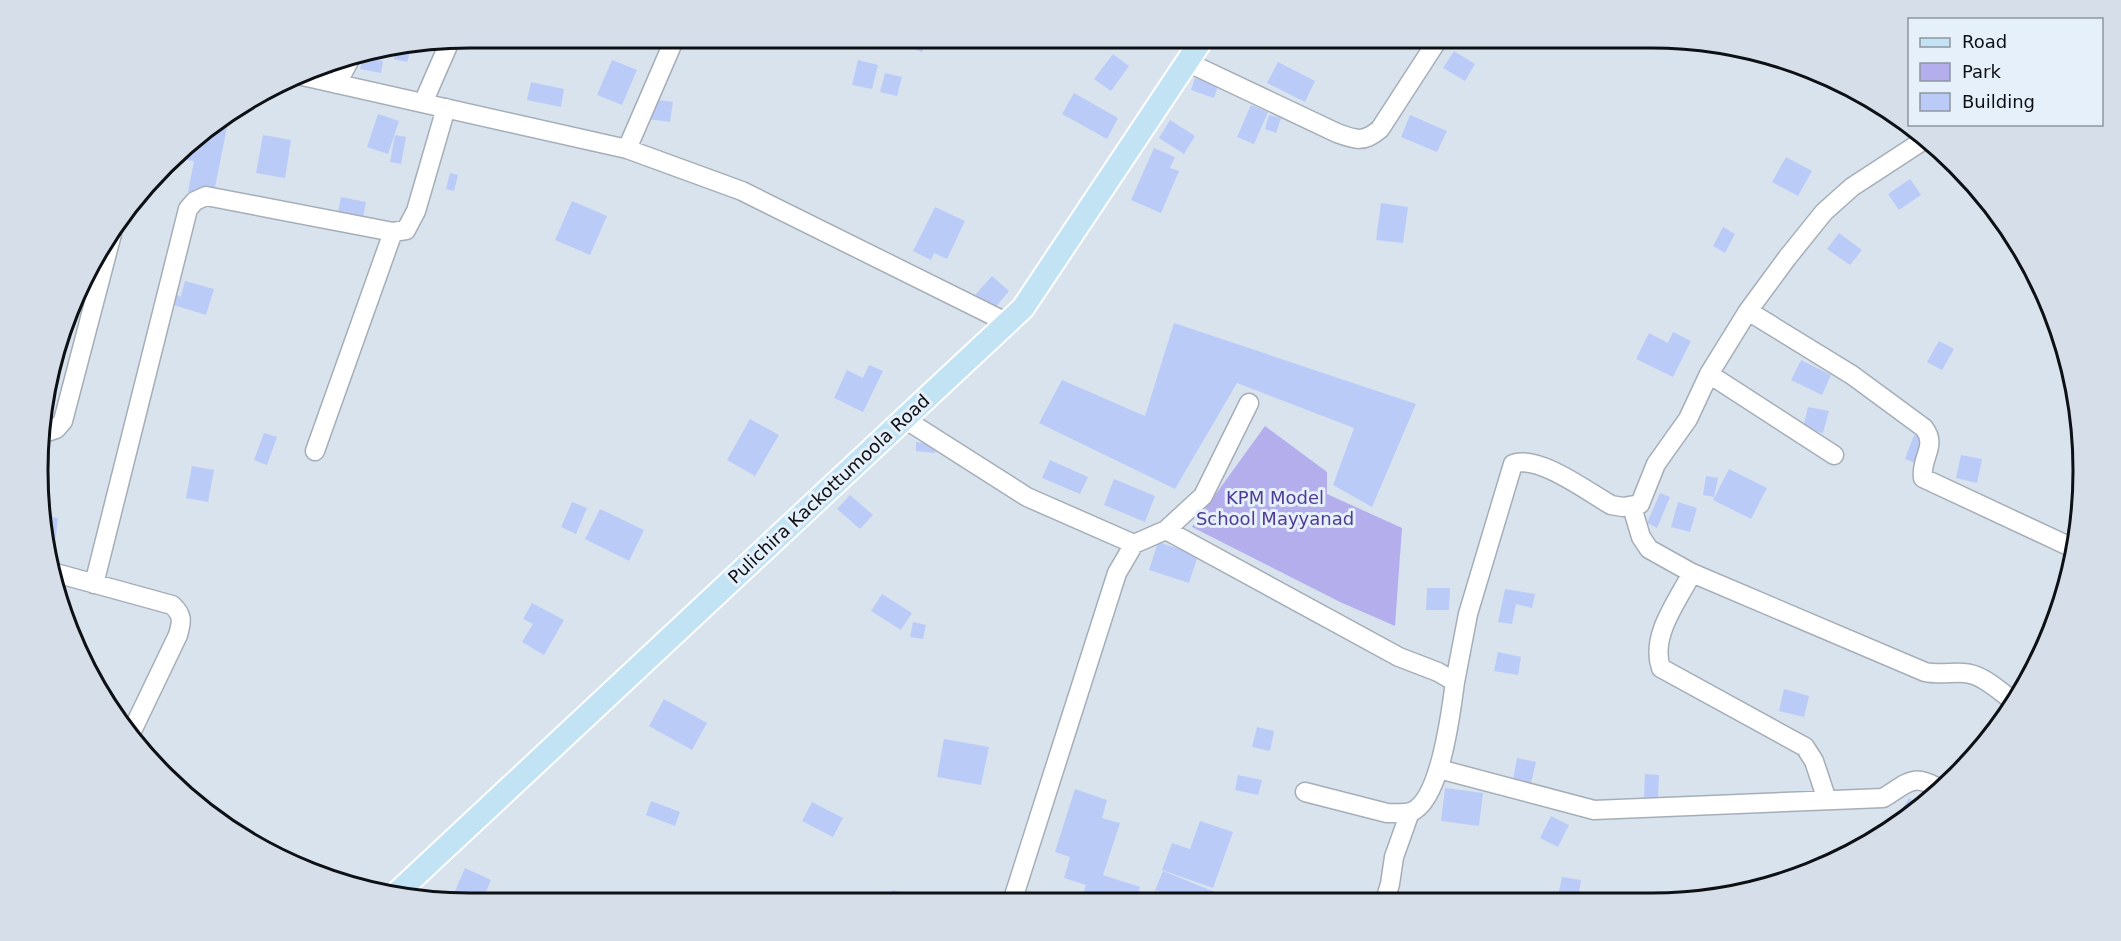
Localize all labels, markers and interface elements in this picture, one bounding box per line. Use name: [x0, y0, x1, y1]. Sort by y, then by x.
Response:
legend: [1908, 18, 2103, 126]
text: Road: [1962, 31, 2007, 52]
text: Park: [1962, 61, 2001, 82]
text: Building: [1962, 91, 2035, 112]
street label: Pulichira Kackottumoola Road: [724, 390, 934, 588]
park label: KPM Model School Mayyanad: [1196, 487, 1354, 529]

